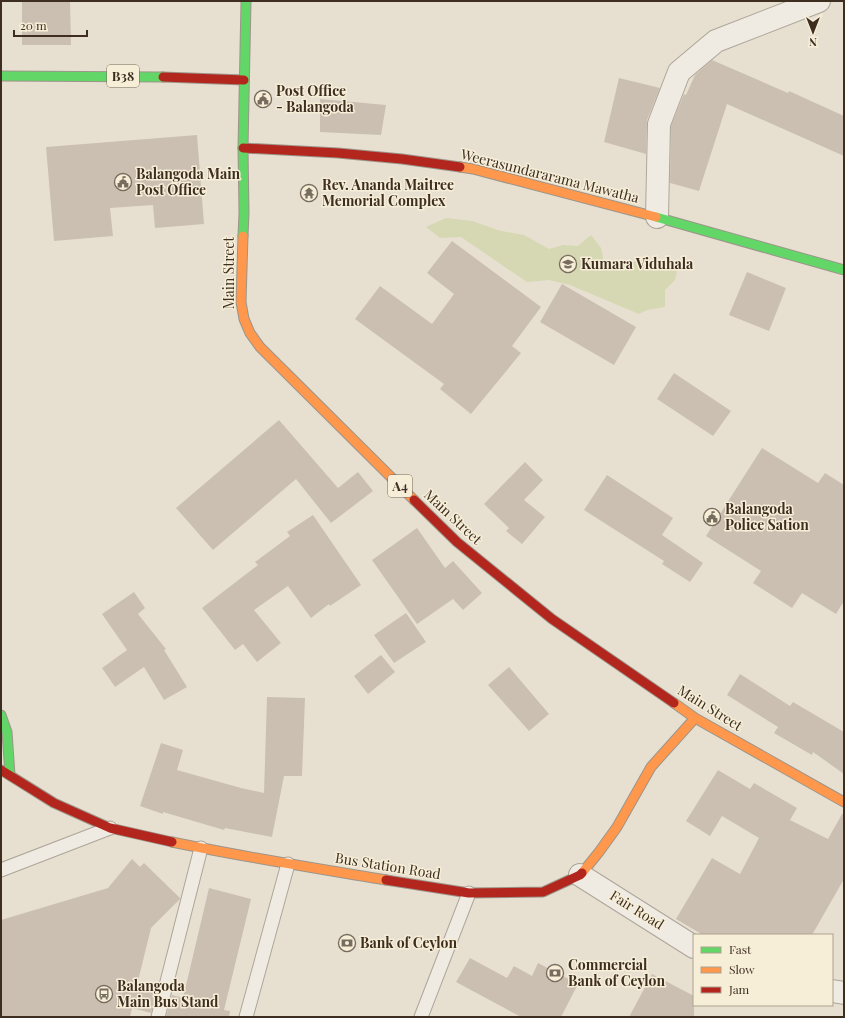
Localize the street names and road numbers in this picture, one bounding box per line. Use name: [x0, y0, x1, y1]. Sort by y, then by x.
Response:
road number: B38: [107, 65, 139, 87]
street label: Weerasundararama Mawatha: [458, 144, 641, 207]
street label: Main Street: [219, 236, 238, 309]
road number: A4: [388, 475, 412, 497]
street label: Main Street: [420, 485, 487, 549]
street label: Main Street: [674, 680, 747, 735]
street label: Bus Station Road: [334, 848, 442, 883]
street label: Fair Road: [607, 886, 668, 934]

